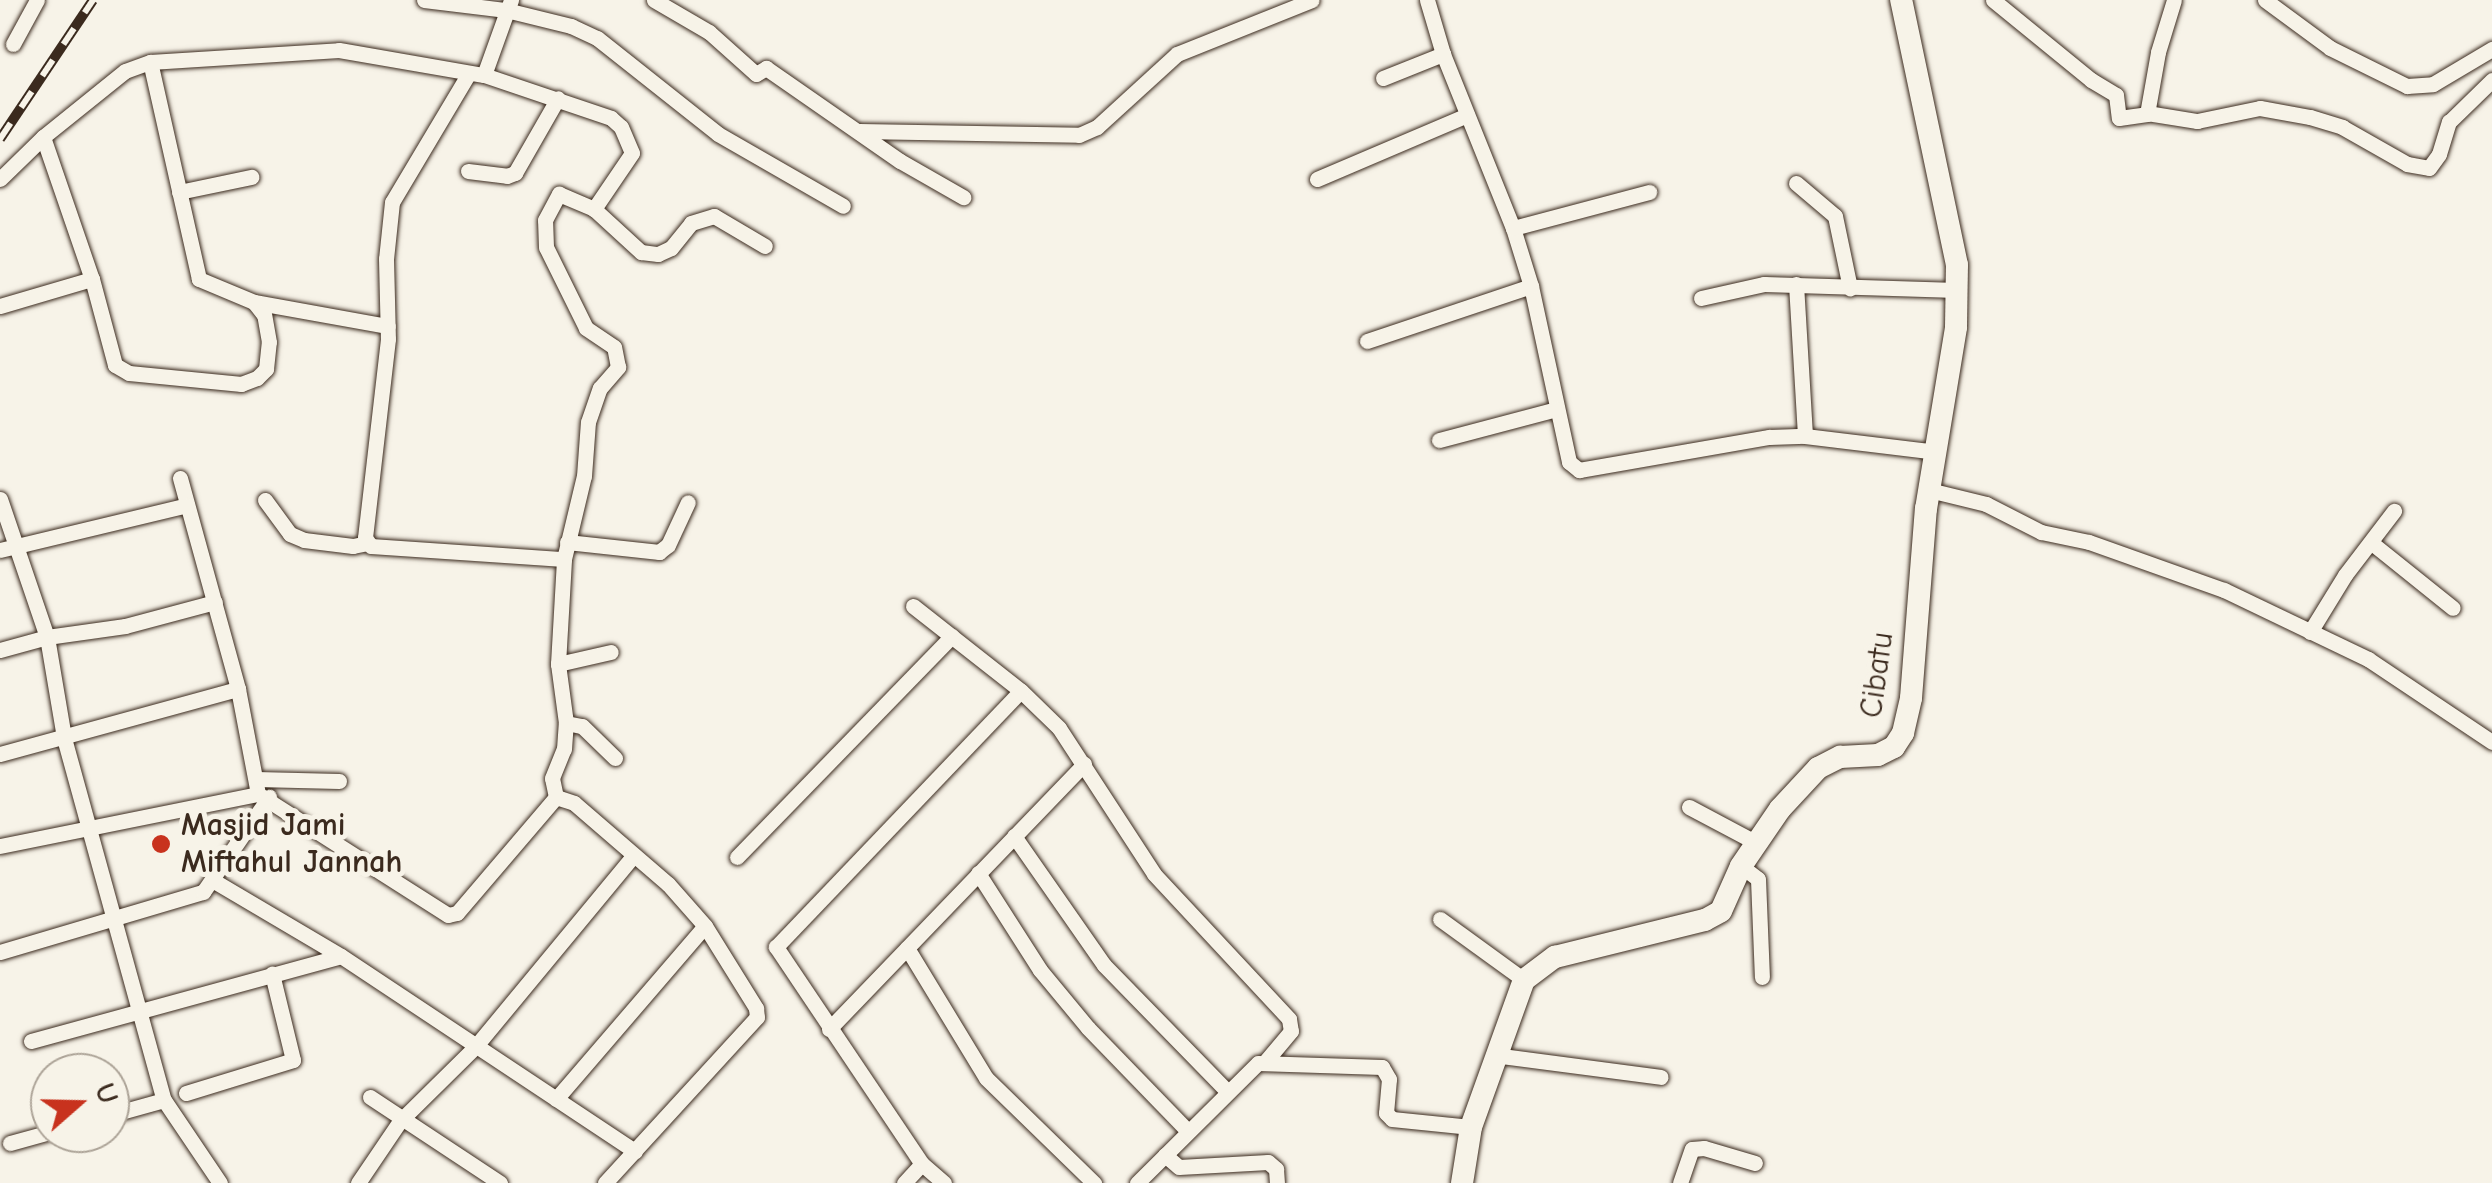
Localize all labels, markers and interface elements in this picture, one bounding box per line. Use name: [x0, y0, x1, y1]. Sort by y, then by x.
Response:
street label: Cibatu: [1852, 630, 1902, 720]
place label: Masjid Jami Miftahul Jannah: [181, 807, 402, 882]
marker: Masjid Jami Miftahul Jannah: [150, 833, 172, 855]
north arrow: [30, 1053, 130, 1153]
text: U: [88, 1079, 125, 1108]

